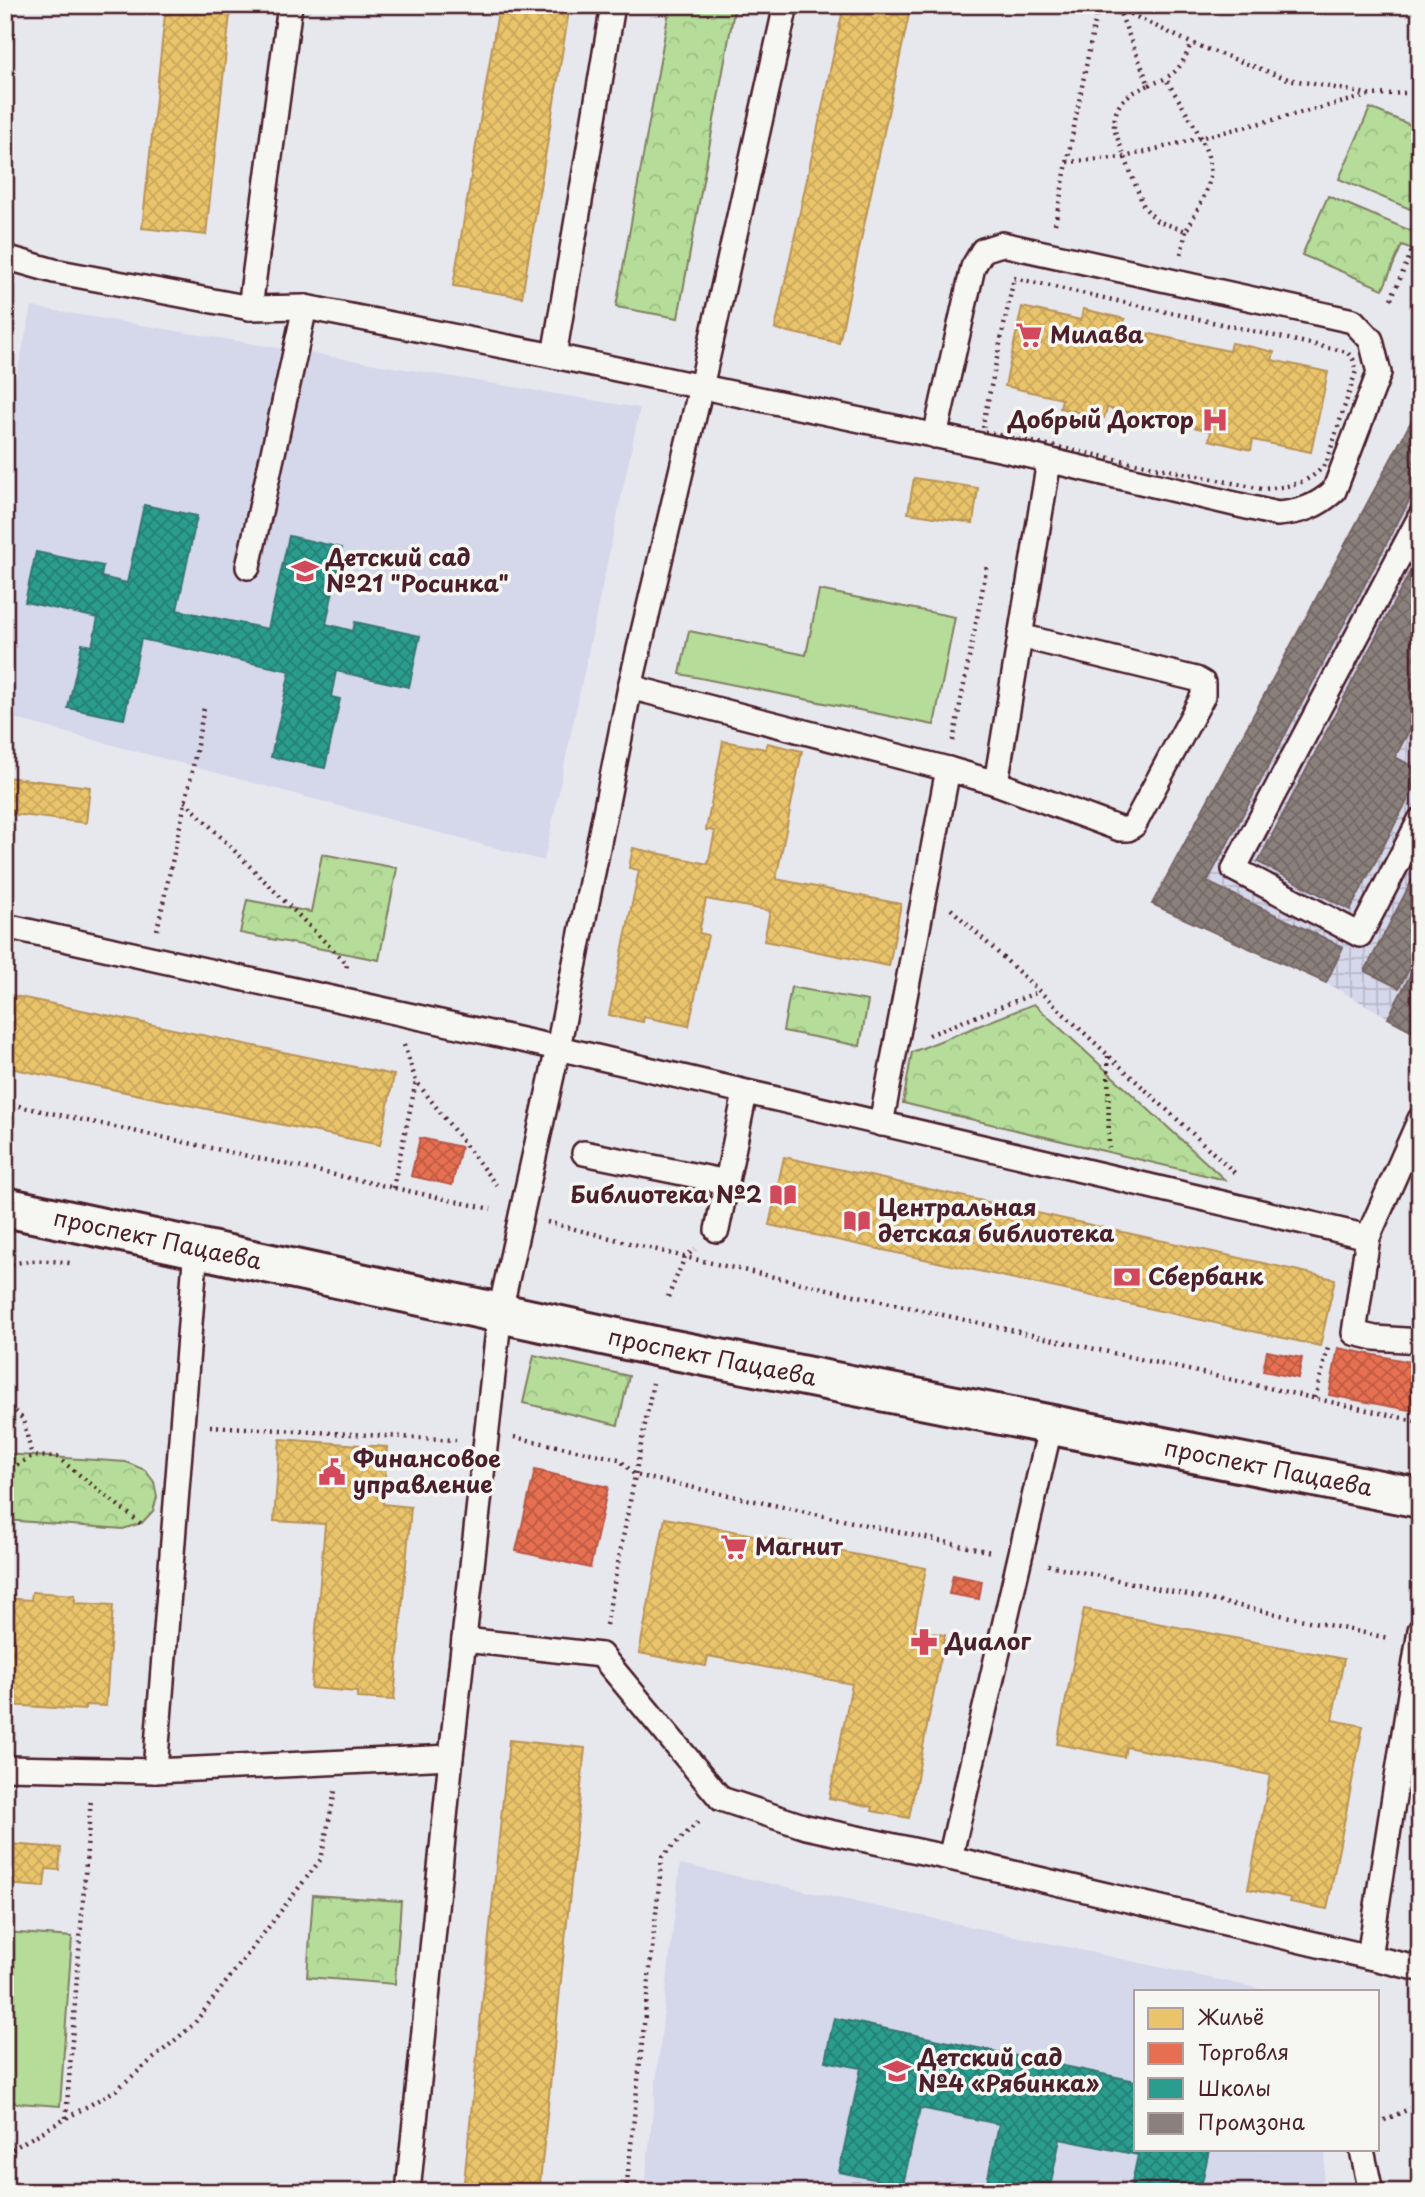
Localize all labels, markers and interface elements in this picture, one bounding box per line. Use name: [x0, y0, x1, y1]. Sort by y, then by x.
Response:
place label: Милава: [1050, 316, 1144, 351]
supermarket icon: Милава: [1014, 320, 1044, 350]
place label: Добрый Доктор: [1007, 401, 1194, 436]
hospital icon: Добрый Доктор: [1200, 405, 1230, 435]
place label: Детский сад №21 "Росинка": [325, 539, 509, 600]
school or university icon: Детский сад №21 "Росинка": [290, 556, 320, 586]
place label: Библиотека №2: [570, 1176, 762, 1211]
library icon: Библиотека №2: [768, 1180, 798, 1210]
place label: Центральная детская библиотека: [878, 1189, 1115, 1250]
street label: проспект Пацаева: [51, 1199, 266, 1278]
library icon: Центральная детская библиотека: [842, 1206, 872, 1236]
place label: Сбербанк: [1148, 1258, 1264, 1293]
bank icon: Сбербанк: [1112, 1262, 1142, 1292]
street label: проспект Пацаева: [605, 1318, 820, 1394]
street label: проспект Пацаева: [1161, 1429, 1377, 1504]
place label: Финансовое управление: [353, 1440, 501, 1501]
public building icon: Финансовое управление: [317, 1457, 347, 1487]
place label: Магнит: [755, 1528, 844, 1563]
supermarket icon: Магнит: [719, 1532, 749, 1562]
place label: Диалог: [944, 1623, 1031, 1658]
pharmacy icon: Диалог: [909, 1627, 939, 1657]
legend: [1134, 1990, 1380, 2152]
text: Жильё: [1197, 2000, 1264, 2032]
text: Торговля: [1198, 2035, 1289, 2067]
place label: Детский сад №4 «Рябинка»: [917, 2039, 1099, 2100]
school or university icon: Детский сад №4 «Рябинка»: [882, 2056, 912, 2086]
text: Школы: [1198, 2071, 1271, 2103]
text: Промзона: [1198, 2105, 1305, 2137]

